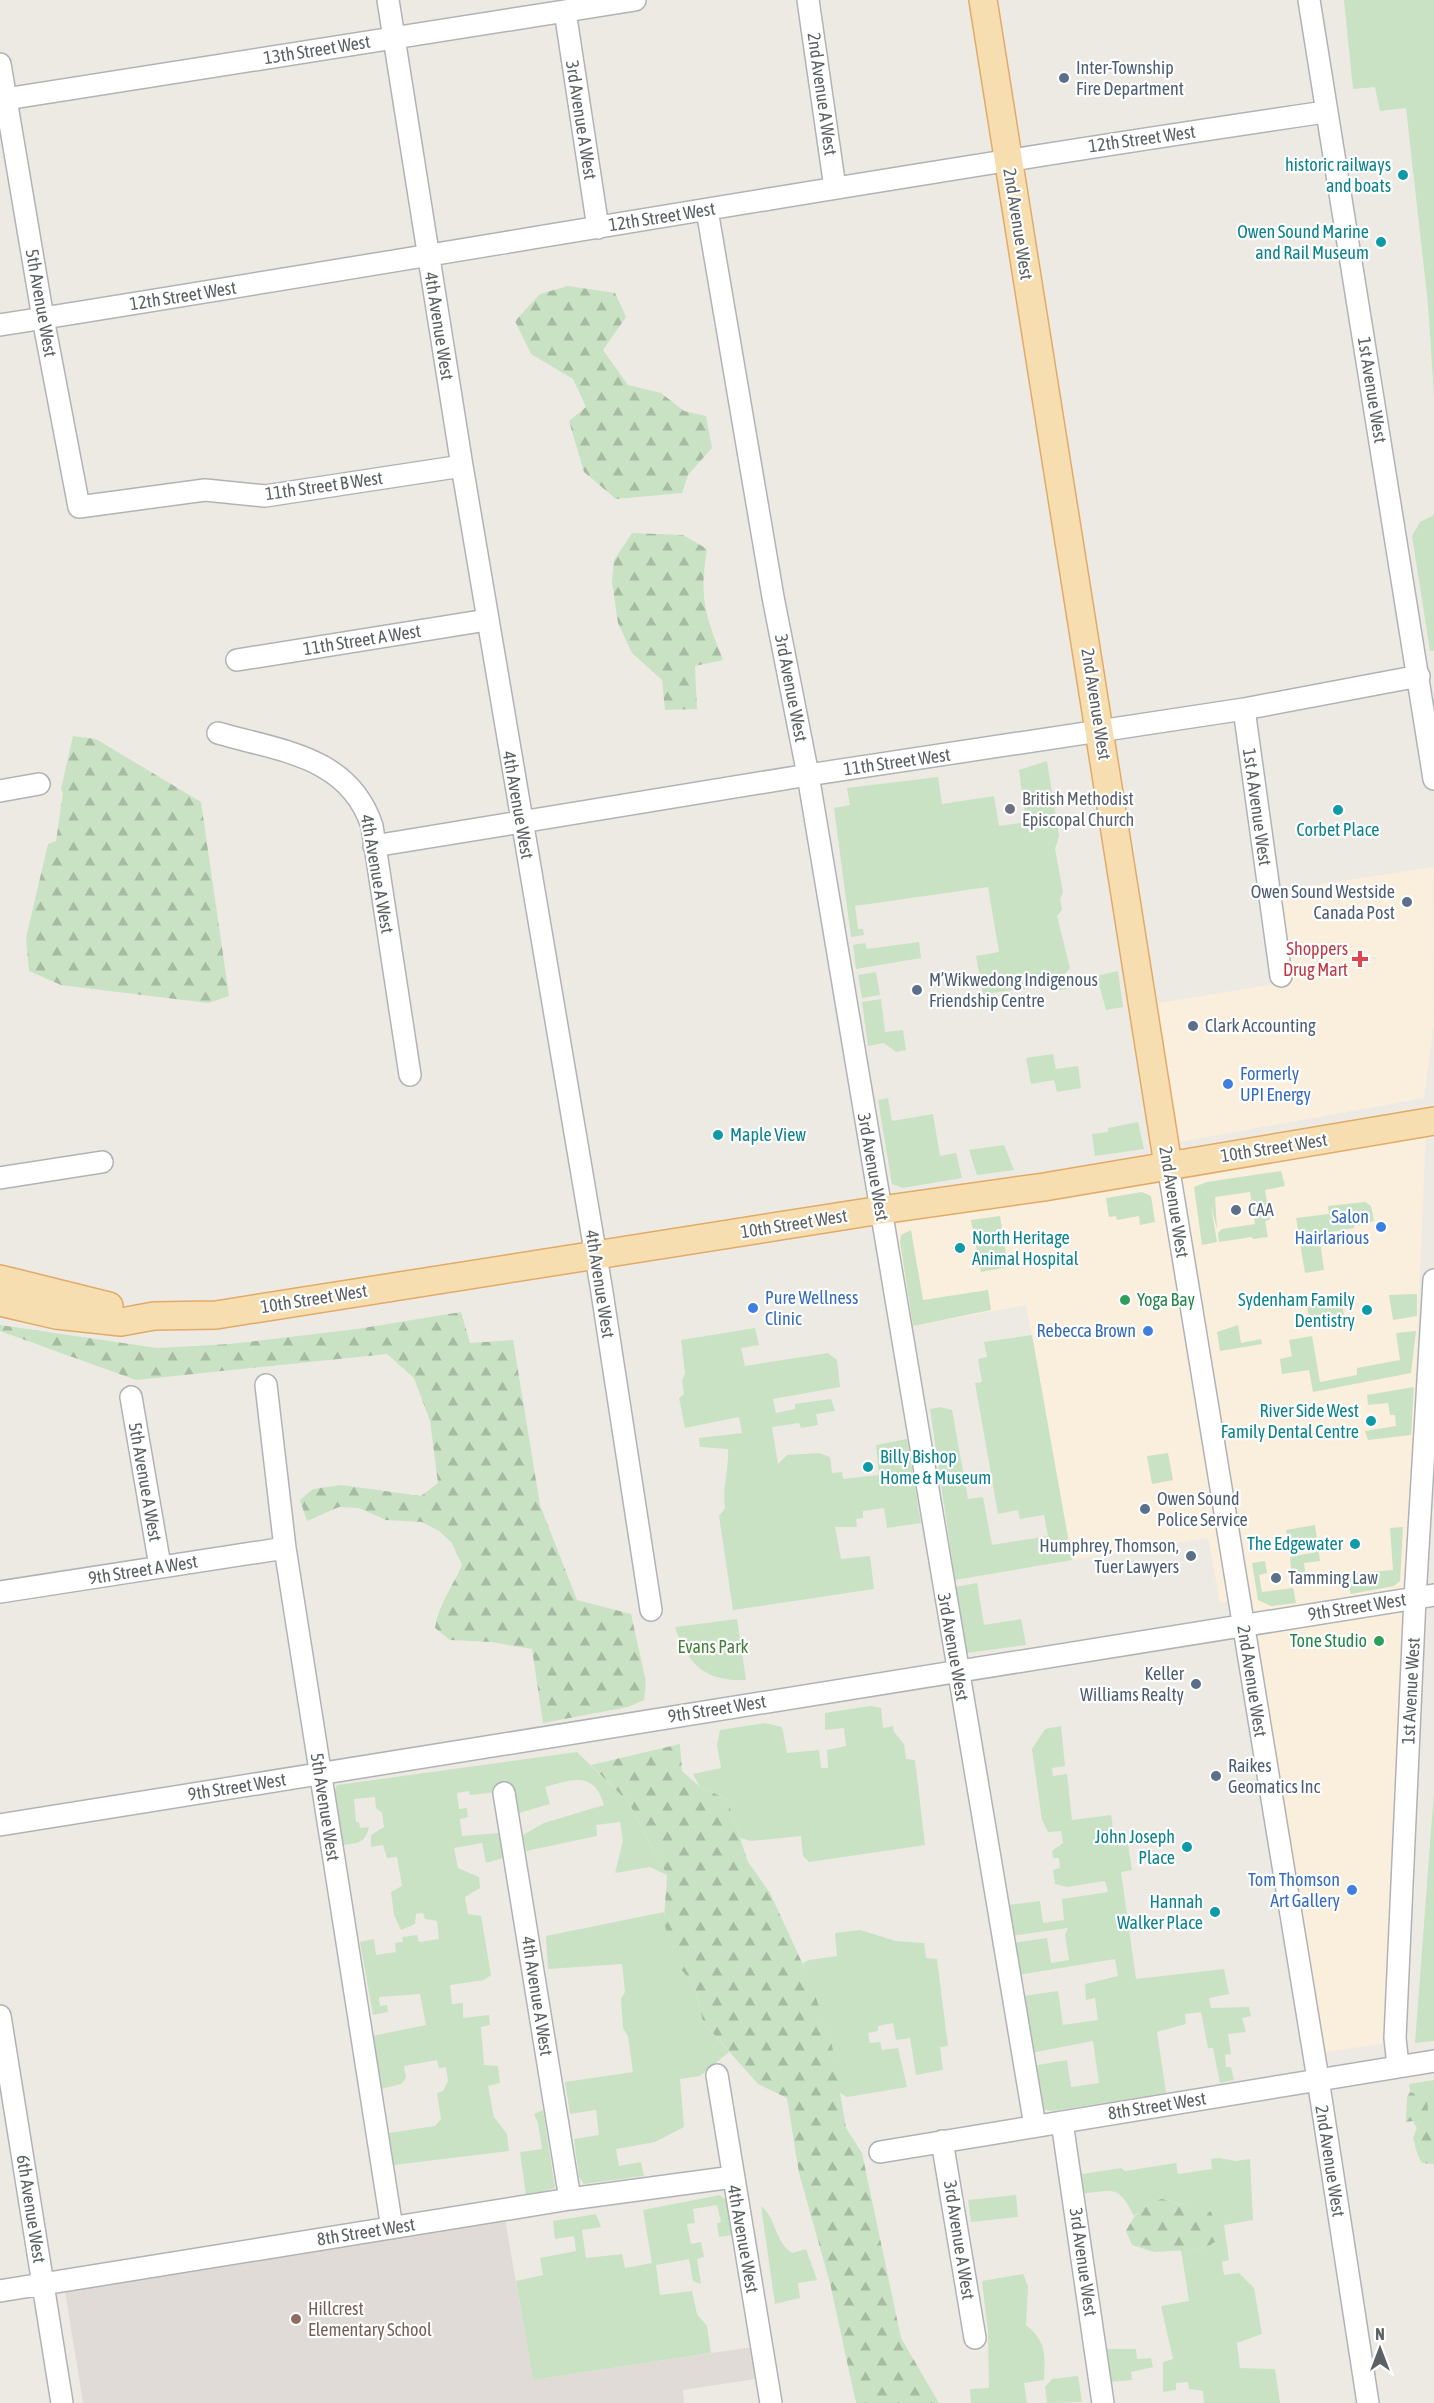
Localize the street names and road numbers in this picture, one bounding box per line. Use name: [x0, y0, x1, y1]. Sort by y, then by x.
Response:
street label: 13th Street West: [262, 31, 372, 68]
street label: 2nd Avenue A West: [803, 31, 842, 157]
street label: 3rd Avenue A West: [562, 59, 601, 181]
street label: 12th Street West: [1087, 121, 1197, 156]
street label: 2nd Avenue West: [999, 167, 1038, 281]
street label: 12th Street West: [607, 198, 717, 235]
street label: 5th Avenue West: [22, 247, 61, 359]
street label: 4th Avenue West: [421, 270, 458, 382]
street label: 12th Street West: [128, 277, 238, 314]
street label: 1st Avenue West: [1354, 335, 1391, 444]
street label: 11th Street B West: [264, 467, 384, 504]
street label: 11th Street A West: [302, 620, 422, 659]
street label: 3rd Avenue West: [771, 632, 812, 744]
street label: 2nd Avenue West: [1077, 647, 1116, 761]
street label: 11th Street West: [842, 744, 952, 779]
street label: 1st A Avenue West: [1239, 747, 1276, 867]
street label: 4th Avenue West: [499, 749, 538, 861]
street label: 4th Avenue A West: [357, 813, 398, 935]
street label: 3rd Avenue West: [854, 1111, 893, 1223]
street label: 10th Street West: [1219, 1129, 1329, 1166]
street label: 2nd Avenue West: [1155, 1145, 1194, 1259]
street label: 10th Street West: [739, 1205, 849, 1242]
street label: 4th Avenue West: [582, 1228, 619, 1340]
street label: 10th Street West: [259, 1280, 369, 1317]
street label: 5th Avenue A West: [125, 1421, 166, 1543]
street label: 9th Street A West: [87, 1551, 199, 1589]
street label: 9th Street West: [1306, 1588, 1407, 1625]
street label: 3rd Avenue West: [934, 1591, 973, 1703]
street label: 2nd Avenue West: [1233, 1624, 1272, 1738]
street label: 1st Avenue West: [1397, 1637, 1424, 1745]
street label: 9th Street West: [666, 1690, 767, 1727]
street label: 5th Avenue West: [307, 1751, 344, 1863]
street label: 9th Street West: [186, 1768, 287, 1805]
street label: 4th Avenue A West: [518, 1935, 557, 2057]
street label: 8th Street West: [1106, 2087, 1207, 2124]
street label: 2nd Avenue West: [1311, 2104, 1350, 2218]
street label: 6th Avenue West: [13, 2153, 50, 2265]
street label: 3rd Avenue A West: [940, 2179, 979, 2301]
street label: 4th Avenue West: [724, 2183, 763, 2295]
street label: 3rd Avenue West: [1065, 2206, 1101, 2318]
street label: 8th Street West: [315, 2213, 416, 2250]

